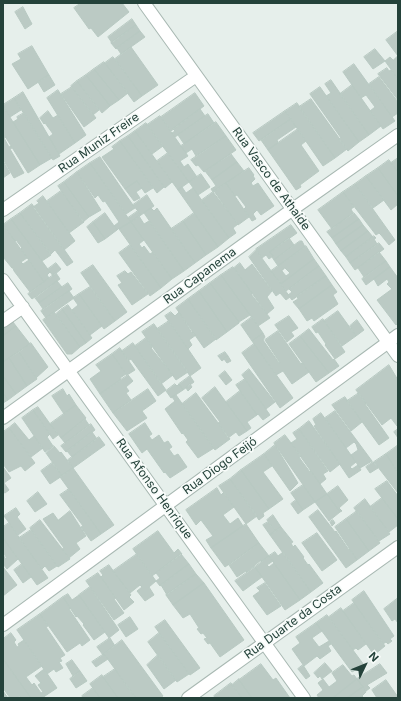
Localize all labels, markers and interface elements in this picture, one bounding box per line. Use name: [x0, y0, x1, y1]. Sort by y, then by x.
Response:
street label: Rua Muniz Freire: [56, 110, 142, 176]
street label: Rua Vasco de Athaíde: [229, 125, 313, 233]
street label: Rua Capanema: [161, 245, 239, 307]
street label: Rua Diogo Feijó: [180, 434, 260, 498]
street label: Rua Afonso Henrique: [113, 436, 195, 542]
street label: Rua Duarte da Costa: [242, 582, 344, 662]
north arrow: [345, 645, 385, 685]
text: N: [366, 649, 382, 665]

